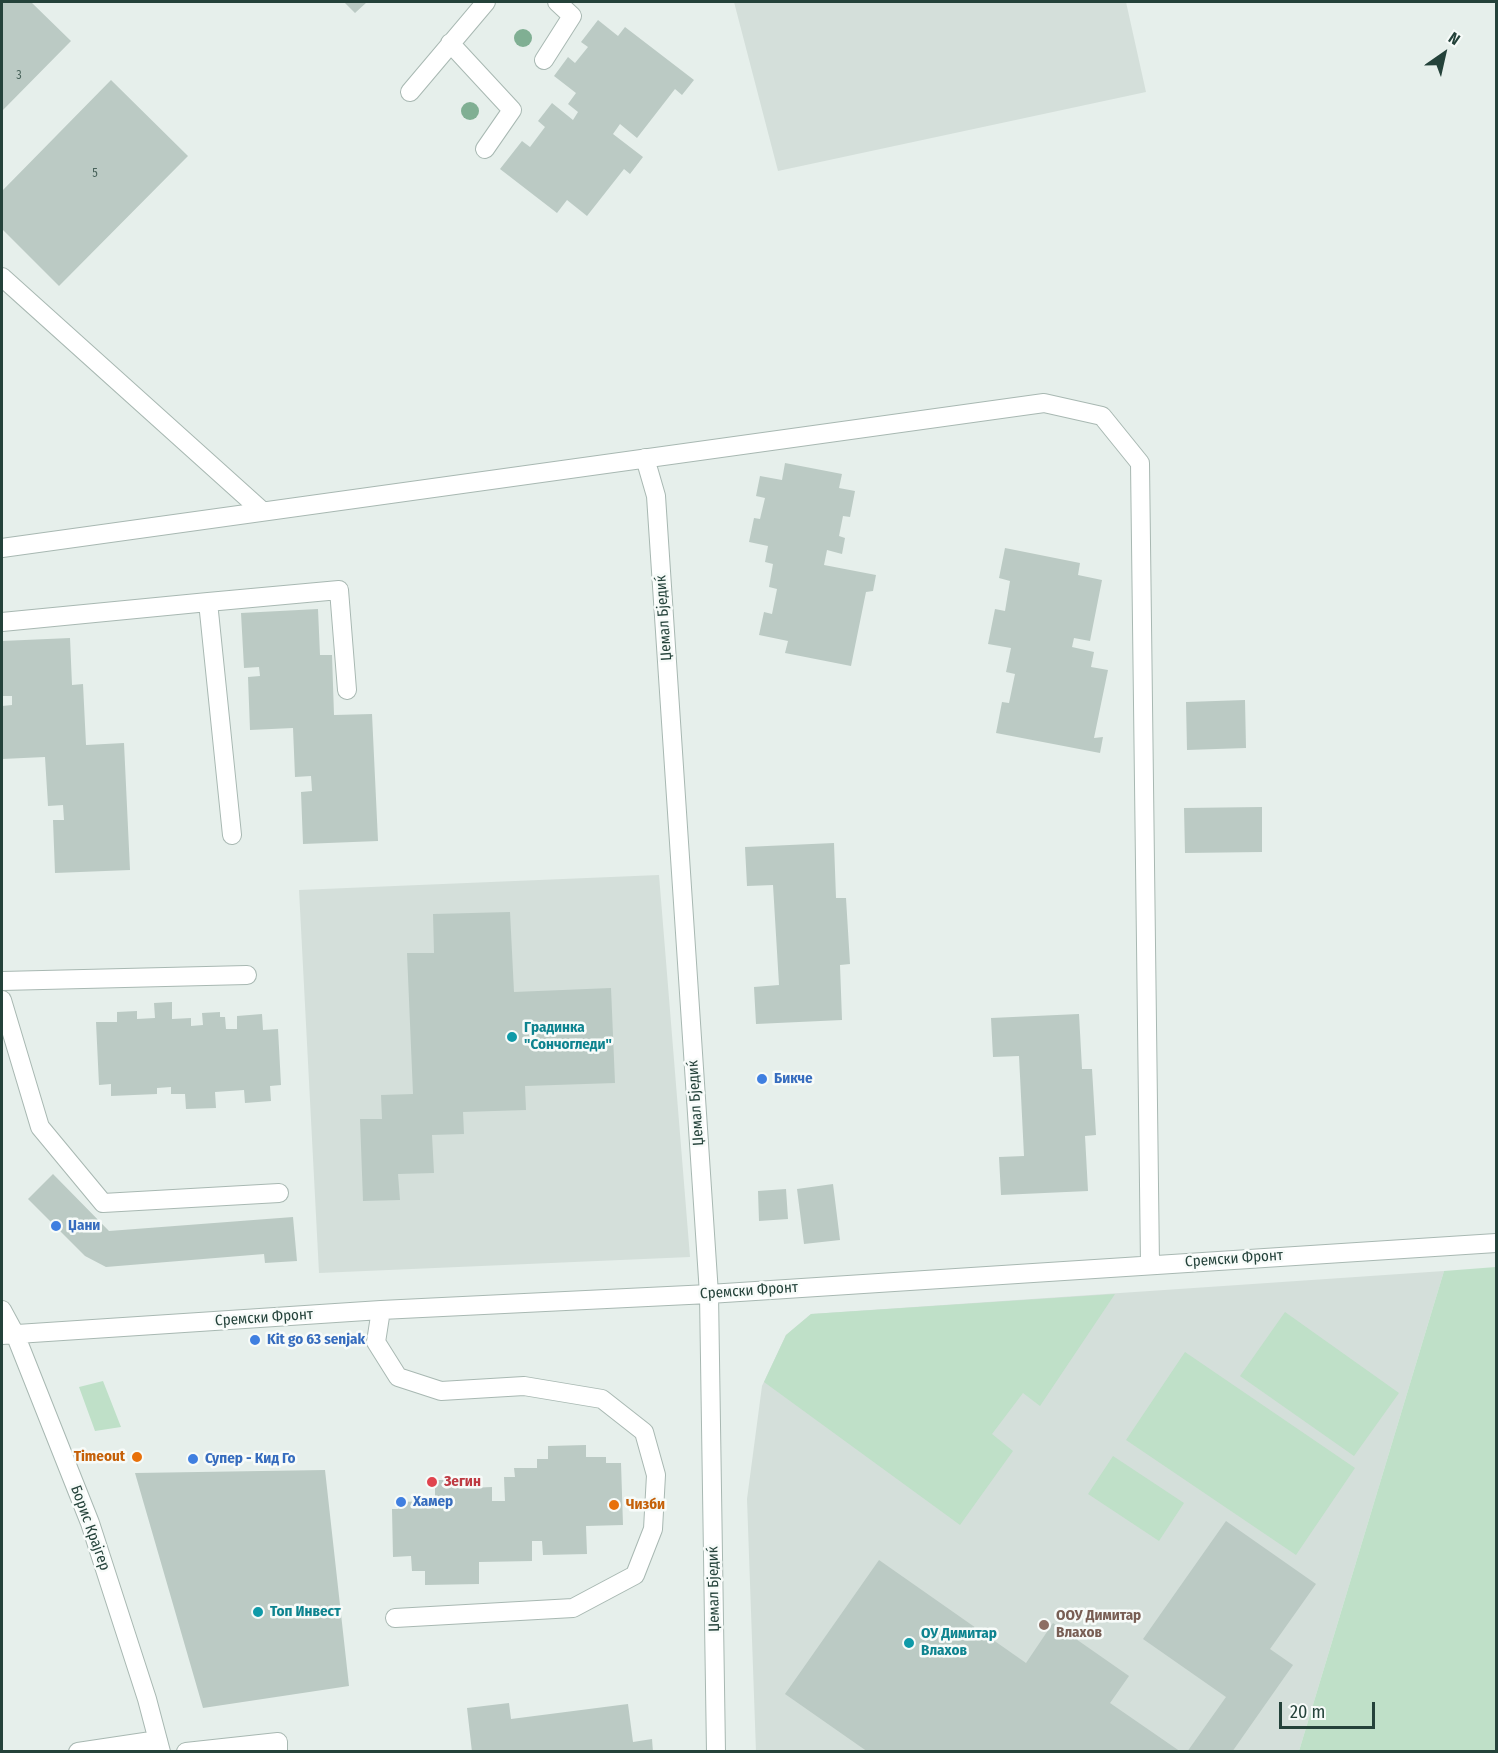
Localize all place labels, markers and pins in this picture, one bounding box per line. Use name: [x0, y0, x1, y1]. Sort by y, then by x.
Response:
place label: Градинка "Сончогледи": [524, 1019, 612, 1054]
marker: Градинка "Сончогледи": [505, 1030, 519, 1044]
place label: Бикче: [774, 1070, 813, 1088]
marker: Бикче: [755, 1072, 769, 1086]
place label: Џани: [68, 1217, 100, 1235]
marker: Џани: [49, 1219, 63, 1233]
place label: Kit go 63 senjak: [267, 1331, 365, 1349]
marker: Kit go 63 senjak: [248, 1333, 262, 1347]
place label: Timeout: [74, 1448, 125, 1466]
marker: Timeout: [130, 1450, 144, 1464]
place label: Супер - Кид Го: [205, 1450, 296, 1468]
marker: Супер - Кид Го: [186, 1452, 200, 1466]
place label: Зегин: [444, 1473, 481, 1491]
marker: Зегин: [425, 1475, 439, 1489]
place label: Хамер: [413, 1493, 453, 1511]
marker: Хамер: [394, 1495, 408, 1509]
place label: Чизби: [626, 1496, 665, 1514]
marker: Чизби: [607, 1498, 621, 1512]
place label: Топ Инвест: [270, 1603, 341, 1621]
marker: Топ Инвест: [251, 1605, 265, 1619]
place label: ООУ Димитар Влахов: [1056, 1607, 1141, 1642]
marker: ООУ Димитар Влахов: [1037, 1618, 1051, 1632]
place label: ОУ Димитар Влахов: [921, 1625, 997, 1660]
marker: ОУ Димитар Влахов: [902, 1636, 916, 1650]

